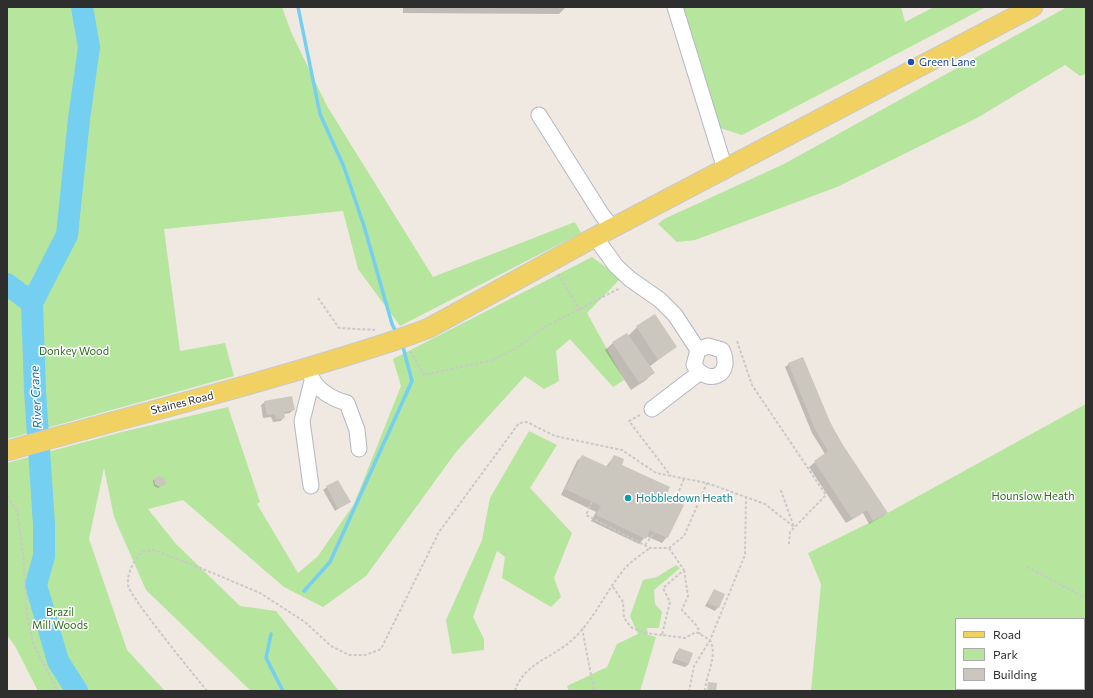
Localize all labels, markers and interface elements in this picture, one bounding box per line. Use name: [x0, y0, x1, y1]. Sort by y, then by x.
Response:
place label: Green Lane: [919, 55, 975, 69]
marker: Green Lane: [906, 57, 916, 67]
park label: Donkey Wood: [39, 344, 109, 358]
water label: River Crane: [27, 365, 45, 429]
street label: Staines Road: [149, 389, 215, 417]
park label: Hounslow Heath: [992, 489, 1074, 503]
place label: Hobbledown Heath: [636, 491, 733, 505]
marker: Hobbledown Heath: [623, 493, 633, 503]
park label: Brazil Mill Woods: [32, 605, 88, 631]
legend: [955, 618, 1085, 690]
text: Road: [993, 627, 1021, 641]
text: Park: [993, 647, 1018, 661]
text: Building: [993, 667, 1037, 681]

